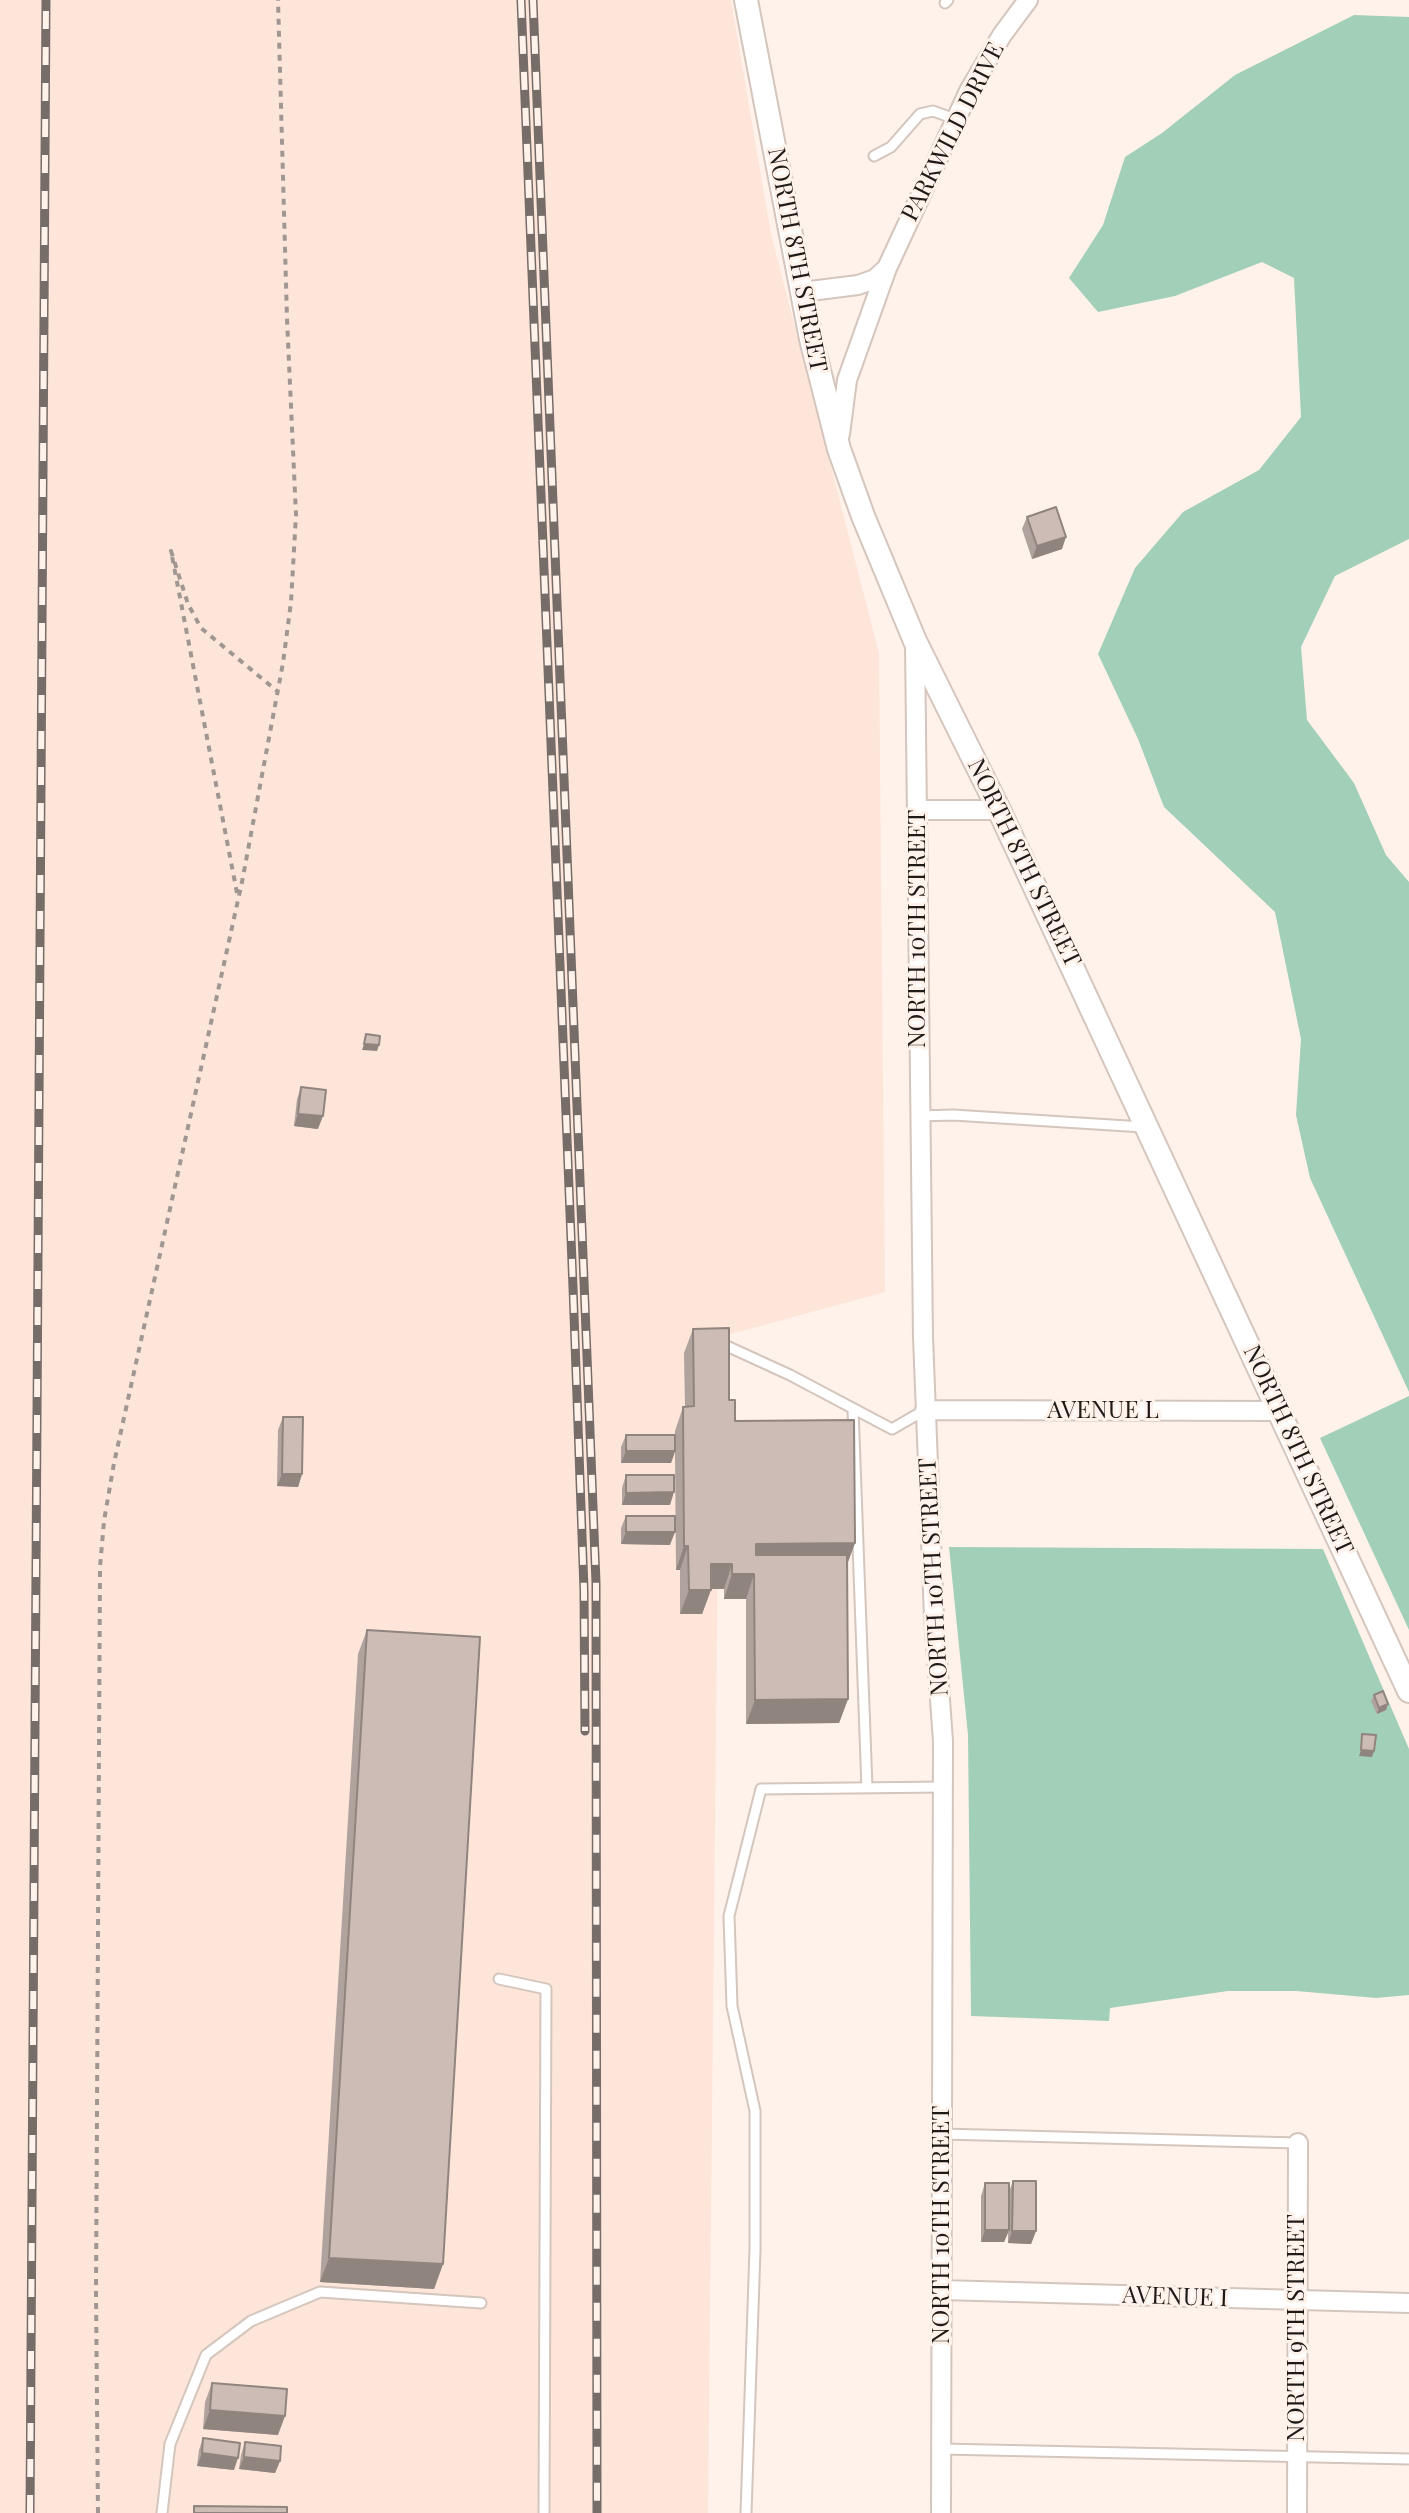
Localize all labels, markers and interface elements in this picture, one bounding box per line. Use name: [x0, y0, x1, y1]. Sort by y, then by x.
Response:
street label: PARKWILD DRIVE: [895, 38, 1011, 226]
street label: NORTH 8TH STREET: [761, 145, 833, 375]
street label: NORTH 8TH STREET: [961, 754, 1087, 972]
street label: NORTH 10TH STREET: [904, 810, 932, 1048]
street label: NORTH 8TH STREET: [1237, 1341, 1359, 1559]
street label: AVENUE L: [1047, 1397, 1159, 1425]
street label: NORTH 10TH STREET: [913, 1457, 955, 1697]
street label: NORTH 10TH STREET: [928, 2106, 956, 2344]
street label: NORTH 9TH STREET: [1283, 2214, 1311, 2442]
street label: AVENUE I: [1122, 2281, 1228, 2313]

